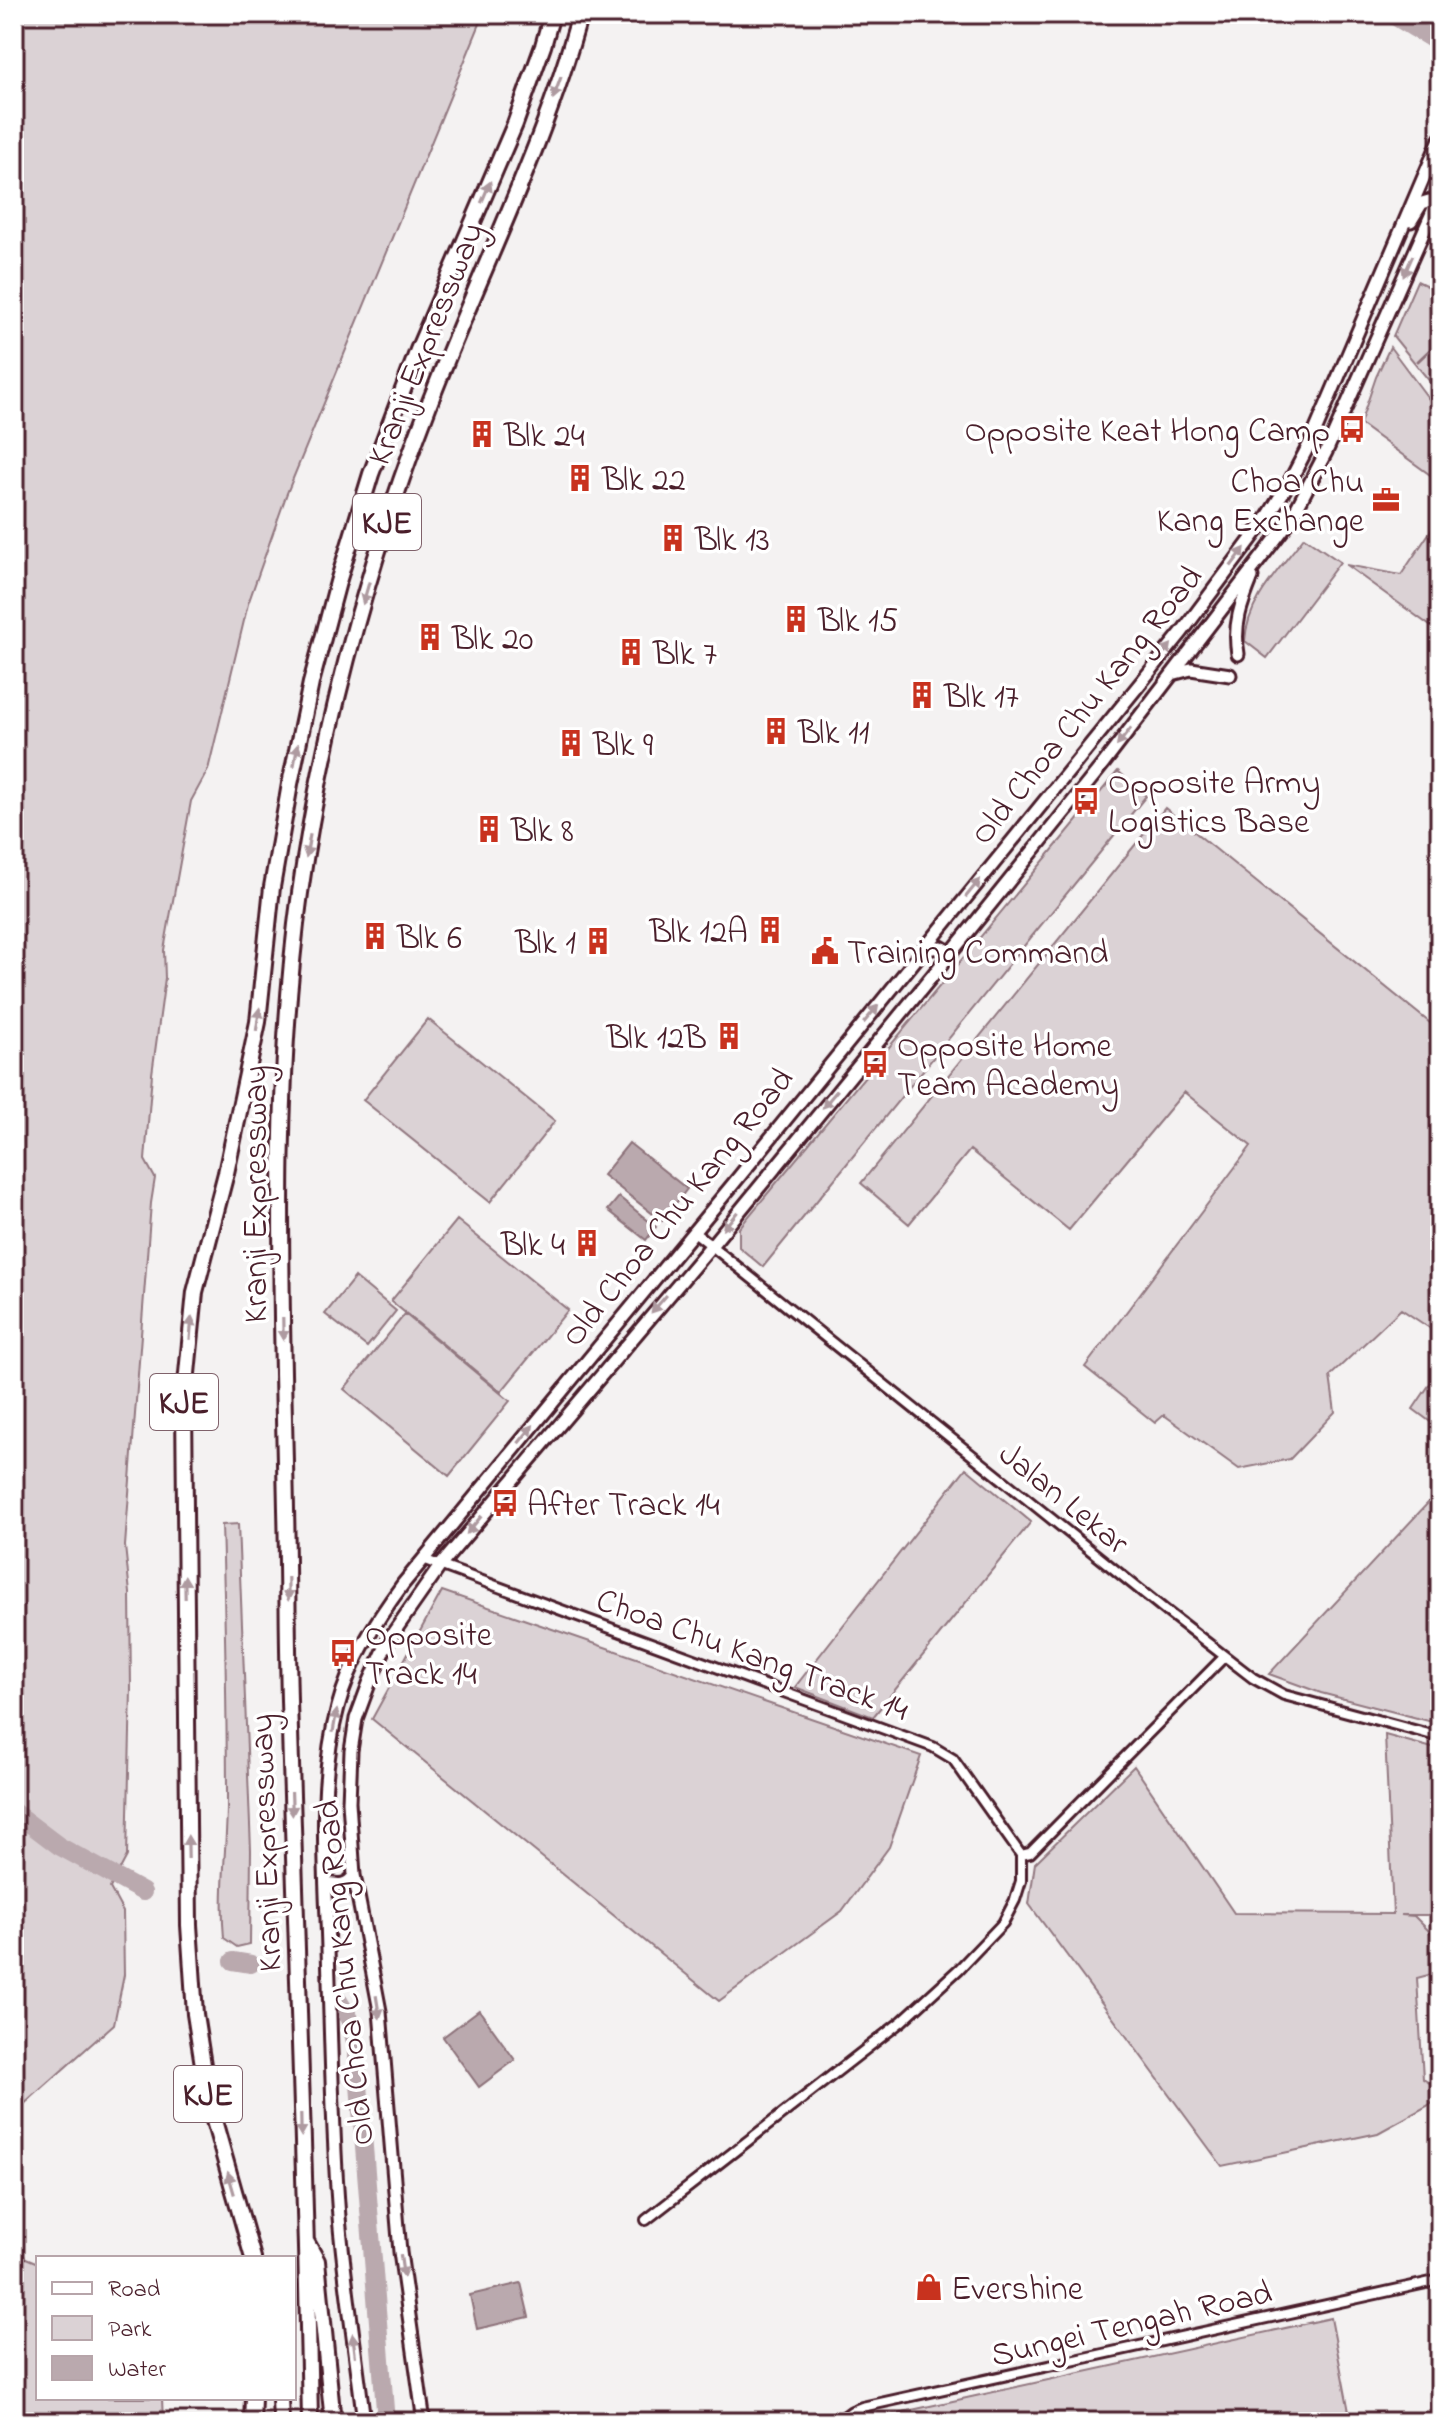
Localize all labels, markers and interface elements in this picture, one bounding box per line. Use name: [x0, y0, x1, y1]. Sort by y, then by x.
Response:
one-way arrow: [551, 77, 563, 101]
one-way arrow: [479, 180, 492, 204]
street label: Kranji Expressway: [356, 216, 499, 473]
one-way arrow: [1402, 255, 1415, 278]
place label: Opposite Keat Hong Camp: [965, 408, 1330, 458]
place label: Blk 24: [503, 413, 585, 463]
bus stop icon: Opposite Keat Hong Camp: [1337, 414, 1367, 444]
building icon: Blk 24: [467, 419, 497, 449]
place label: Blk 22: [601, 457, 686, 507]
place label: Choa Chu Kang Exchange: [1157, 459, 1365, 548]
building icon: Blk 22: [565, 463, 595, 493]
office icon: Choa Chu Kang Exchange: [1371, 485, 1401, 515]
road number: KJE: [353, 494, 421, 550]
place label: Blk 13: [694, 517, 770, 567]
building icon: Blk 13: [658, 523, 688, 553]
one-way arrow: [1230, 546, 1246, 568]
street label: Old Choa Chu Kang Road: [959, 556, 1217, 857]
one-way arrow: [359, 581, 372, 605]
place label: Blk 15: [817, 598, 898, 648]
building icon: Blk 15: [781, 604, 811, 634]
place label: Blk 20: [451, 616, 534, 666]
building icon: Blk 20: [415, 622, 445, 652]
place label: Blk 7: [652, 631, 717, 681]
building icon: Blk 7: [616, 637, 646, 667]
one-way arrow: [1156, 643, 1172, 663]
place label: Blk 17: [943, 674, 1019, 724]
building icon: Blk 17: [907, 680, 937, 710]
place label: Blk 11: [797, 710, 870, 760]
building icon: Blk 11: [761, 716, 791, 746]
place label: Blk 9: [592, 722, 653, 772]
one-way arrow: [1116, 726, 1132, 747]
building icon: Blk 9: [556, 728, 586, 758]
one-way arrow: [290, 743, 303, 768]
place label: Opposite Army Logistics Base: [1108, 760, 1320, 849]
bus stop icon: Opposite Army Logistics Base: [1071, 786, 1101, 816]
place label: Blk 8: [510, 808, 574, 858]
building icon: Blk 8: [474, 814, 504, 844]
one-way arrow: [302, 834, 314, 859]
one-way arrow: [964, 878, 980, 898]
place label: Blk 12A: [648, 909, 748, 959]
place label: Blk 6: [396, 915, 462, 965]
building icon: Blk 12A: [755, 915, 785, 945]
place label: Blk 1: [514, 920, 576, 970]
building icon: Blk 6: [360, 921, 390, 951]
building icon: Blk 1: [583, 926, 613, 956]
place label: Training Command: [847, 930, 1108, 980]
public building icon: Training Command: [810, 936, 840, 966]
one-way arrow: [862, 1004, 879, 1024]
one-way arrow: [252, 1006, 265, 1031]
place label: Blk 12B: [605, 1015, 707, 1065]
building icon: Blk 12B: [714, 1021, 744, 1051]
place label: Opposite Home Team Academy: [897, 1023, 1119, 1112]
bus stop icon: Opposite Home Team Academy: [860, 1049, 890, 1079]
street label: Old Choa Chu Kang Road: [550, 1058, 808, 1359]
street label: Kranji Expressway: [233, 1065, 283, 1323]
one-way arrow: [822, 1089, 839, 1109]
one-way arrow: [722, 1211, 739, 1232]
place label: Blk 4: [500, 1222, 565, 1272]
building icon: Blk 4: [572, 1228, 602, 1258]
one-way arrow: [651, 1295, 669, 1314]
one-way arrow: [185, 1315, 198, 1340]
one-way arrow: [276, 1317, 289, 1342]
road number: KJE: [150, 1374, 218, 1430]
one-way arrow: [517, 1424, 534, 1444]
street label: Jalan Lekar: [986, 1432, 1139, 1569]
place label: After Track 14: [527, 1482, 720, 1532]
bus stop icon: After Track 14: [490, 1488, 520, 1518]
one-way arrow: [466, 1515, 483, 1535]
one-way arrow: [179, 1574, 191, 1599]
one-way arrow: [281, 1577, 294, 1602]
street label: Choa Chu Kang Track 14: [588, 1577, 915, 1737]
place label: Opposite Track 14: [365, 1612, 493, 1701]
bus stop icon: Opposite Track 14: [328, 1638, 358, 1668]
one-way arrow: [330, 1709, 342, 1734]
street label: Kranji Expressway: [239, 1713, 297, 1973]
one-way arrow: [286, 1792, 299, 1817]
street label: Old Choa Chu Kang Road: [304, 1797, 390, 2148]
one-way arrow: [182, 1834, 194, 1859]
one-way arrow: [372, 1995, 385, 2020]
road number: KJE: [174, 2066, 242, 2122]
one-way arrow: [295, 2113, 308, 2138]
one-way arrow: [225, 2170, 237, 2195]
one-way arrow: [396, 2254, 409, 2279]
legend: [36, 2256, 296, 2400]
place label: Evershine: [951, 2266, 1084, 2316]
street label: Sungei Tengah Road: [987, 2269, 1277, 2383]
shop icon: Evershine: [914, 2272, 944, 2302]
text: Road: [108, 2273, 161, 2308]
text: Park: [108, 2313, 152, 2348]
one-way arrow: [348, 2332, 361, 2357]
text: Water: [108, 2353, 166, 2388]

